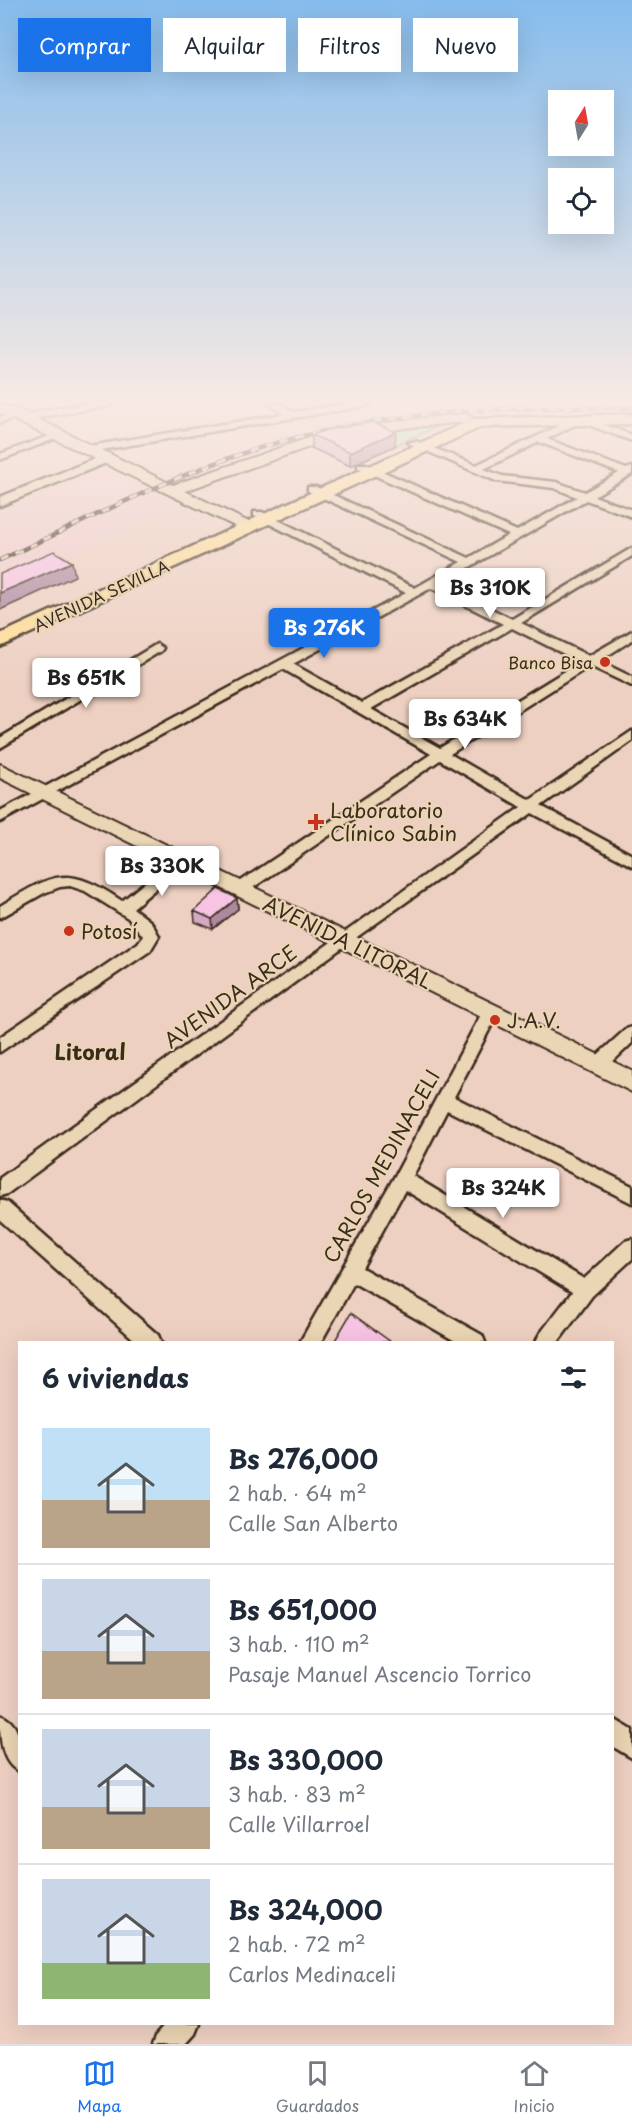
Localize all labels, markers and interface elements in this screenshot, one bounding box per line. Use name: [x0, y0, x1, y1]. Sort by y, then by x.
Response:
chip: Comprar: [18, 18, 151, 72]
chip: Alquilar: [163, 18, 286, 72]
chip: Filtros: [298, 18, 401, 72]
chip: Nuevo: [413, 18, 518, 72]
north arrow: [548, 90, 614, 156]
map controls: [548, 90, 614, 234]
button: locate: [548, 168, 614, 234]
street label: AVENIDA SEVILLA: [29, 553, 173, 637]
pin: Bs 310K: [435, 568, 545, 619]
text: Bs 310K: [449, 572, 531, 602]
pin: Bs 276K: [269, 608, 379, 659]
text: Bs 276K: [283, 612, 365, 642]
place label: Banco Bisa: [508, 650, 593, 674]
marker: Banco Bisa: [598, 655, 612, 669]
pin: Bs 651K: [31, 658, 141, 709]
text: Bs 651K: [46, 662, 126, 692]
pin: Bs 634K: [410, 699, 520, 750]
text: Bs 634K: [423, 703, 507, 733]
place label: Laboratorio Clínico Sabin: [330, 795, 457, 848]
marker: Laboratorio Clínico Sabin: [307, 813, 325, 831]
pin: Bs 330K: [107, 846, 217, 897]
text: Bs 330K: [119, 850, 205, 880]
street label: AVENIDA LITORAL: [258, 888, 438, 996]
place label: Potosí: [81, 916, 138, 946]
marker: Potosí: [62, 924, 76, 938]
street label: AVENIDA ARCE: [157, 937, 303, 1055]
place label: J.A.V.: [507, 1005, 561, 1035]
marker: J.A.V.: [488, 1013, 502, 1027]
district label: Litoral: [54, 1035, 126, 1067]
street label: CARLOS MEDINACELI: [315, 1064, 447, 1268]
pin: Bs 324K: [448, 1168, 558, 1219]
text: Bs 324K: [460, 1172, 546, 1202]
text: 6 viviendas: [42, 1358, 189, 1397]
icon: filters: [557, 1361, 590, 1394]
text: Bs 276,000: [228, 1439, 378, 1478]
icon: home: [90, 1452, 162, 1524]
text: 2 hab. · 64 m²: [228, 1478, 367, 1508]
text: Calle San Alberto: [228, 1508, 398, 1538]
text: Bs 651,000: [228, 1590, 377, 1629]
icon: home: [90, 1603, 162, 1675]
text: 3 hab. · 110 m²: [228, 1629, 370, 1659]
text: Pasaje Manuel Ascencio Torrico: [228, 1659, 531, 1689]
text: Bs 330,000: [228, 1740, 383, 1779]
icon: home: [90, 1753, 162, 1825]
text: 3 hab. · 83 m²: [228, 1779, 366, 1809]
text: Calle Villarroel: [228, 1809, 370, 1839]
text: Bs 324,000: [228, 1890, 383, 1929]
icon: home: [90, 1903, 162, 1975]
text: 2 hab. · 72 m²: [228, 1929, 366, 1959]
text: Carlos Medinaceli: [228, 1959, 396, 1989]
tab: Mapa: [77, 2057, 121, 2117]
tab: Guardados: [276, 2057, 359, 2117]
tab: Inicio: [514, 2057, 555, 2117]

